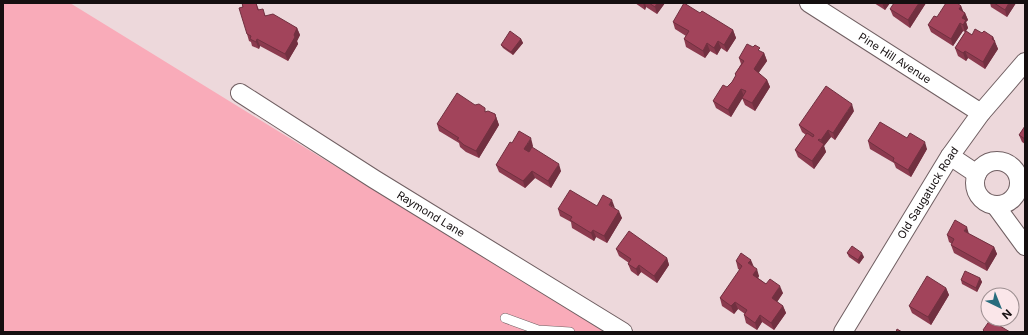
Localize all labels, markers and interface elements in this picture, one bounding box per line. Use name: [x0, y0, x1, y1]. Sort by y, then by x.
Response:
street label: Pine Hill Avenue: [856, 30, 934, 86]
street label: Old Saugatuck Road: [894, 144, 961, 242]
street label: Raymond Lane: [394, 188, 467, 240]
north arrow: [980, 287, 1020, 327]
text: N: [999, 306, 1015, 322]

